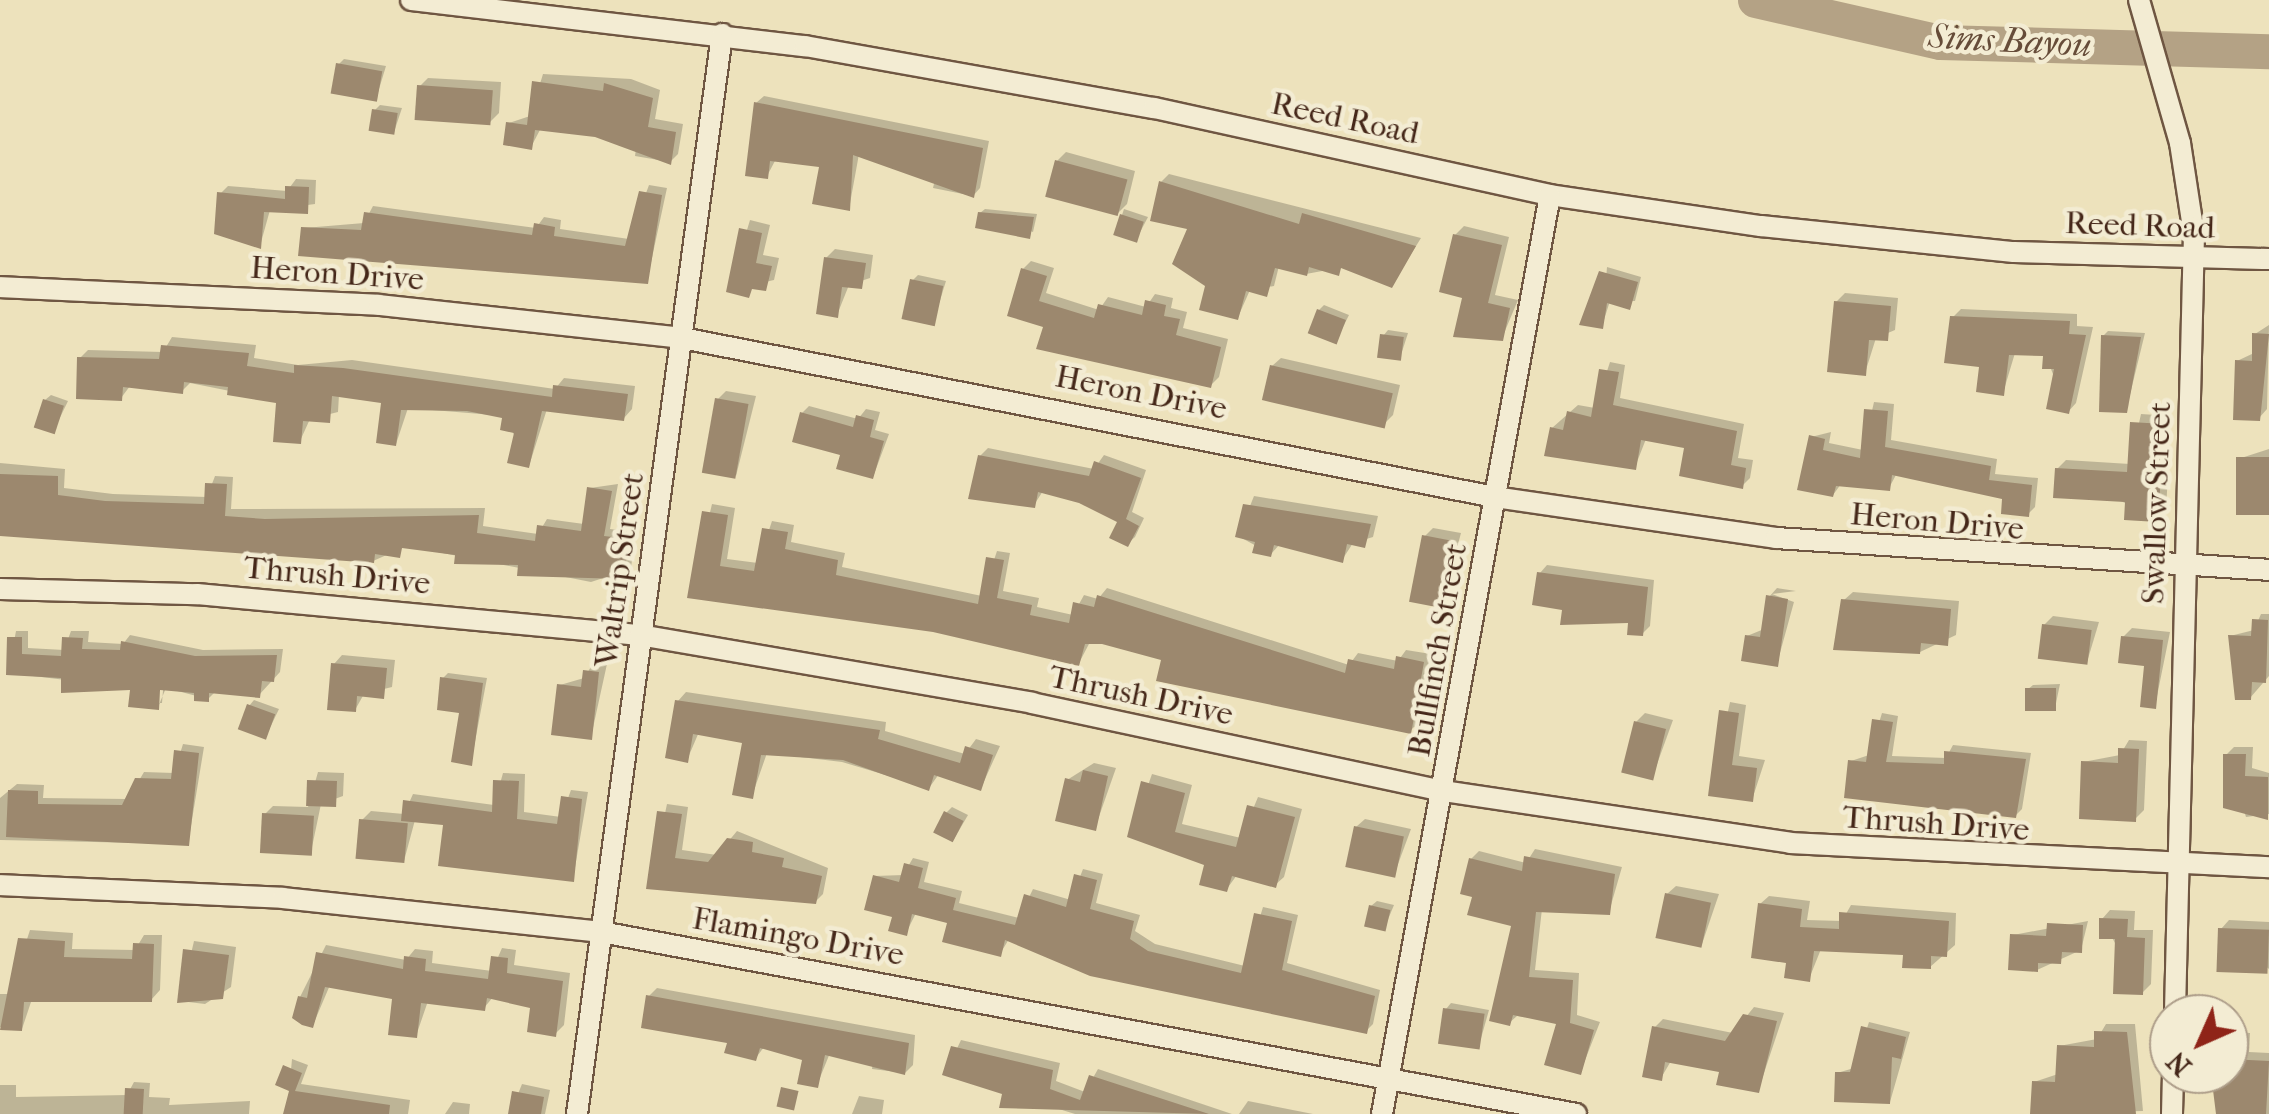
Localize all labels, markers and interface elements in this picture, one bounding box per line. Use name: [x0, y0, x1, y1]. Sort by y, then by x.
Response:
water label: Sims Bayou: [1927, 16, 2093, 66]
street label: Reed Road: [1268, 85, 1422, 153]
street label: Reed Road: [2064, 204, 2216, 248]
street label: Heron Drive: [249, 249, 425, 299]
street label: Heron Drive: [1052, 358, 1230, 428]
street label: Swallow Street: [2134, 401, 2180, 605]
street label: Waltrip Street: [587, 470, 653, 670]
street label: Heron Drive: [1849, 495, 2025, 549]
street label: Bullfinch Street: [1400, 540, 1476, 760]
street label: Thrush Drive: [242, 549, 432, 603]
street label: Thrush Drive: [1046, 658, 1236, 734]
street label: Thrush Drive: [1842, 798, 2030, 850]
street label: Flamingo Drive: [689, 900, 907, 974]
north arrow: [2149, 994, 2249, 1094]
text: N: [2160, 1045, 2198, 1083]

